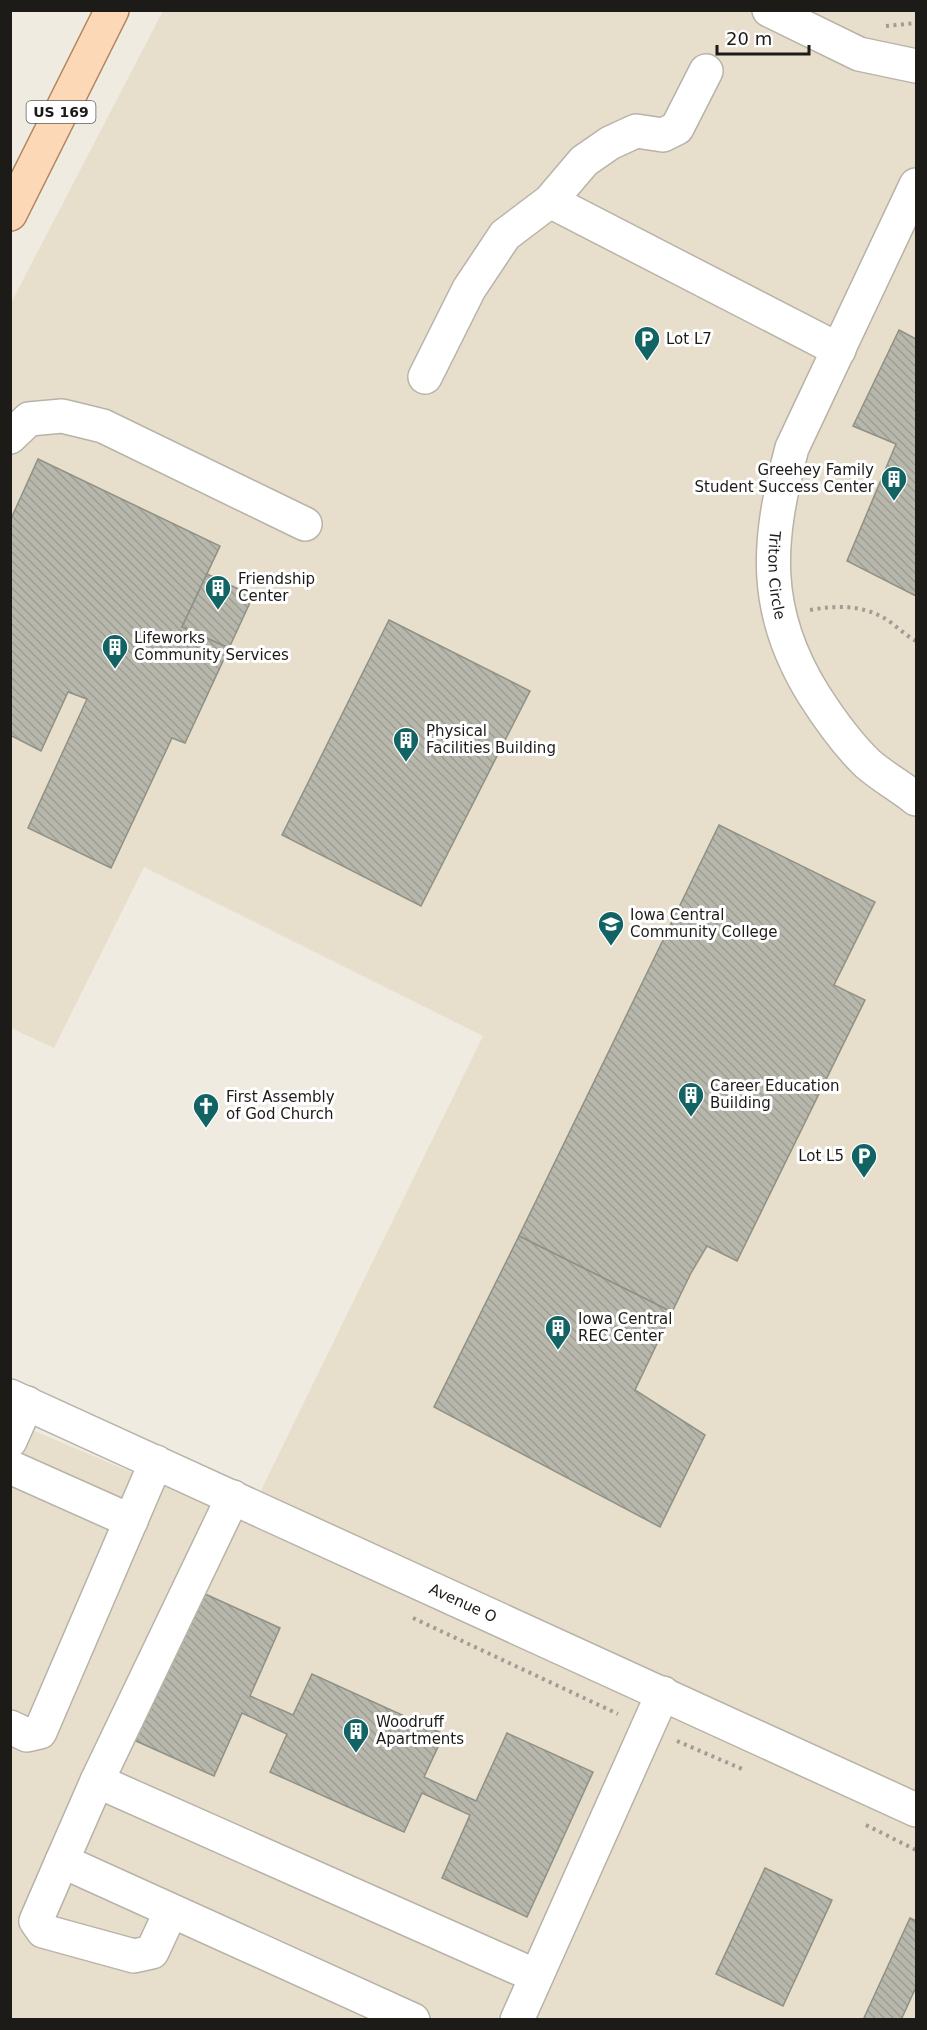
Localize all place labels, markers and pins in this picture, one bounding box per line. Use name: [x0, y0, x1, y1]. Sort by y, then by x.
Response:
parking icon: Lot L7: [632, 324, 662, 362]
place label: Lot L7: [666, 330, 712, 348]
place label: Greehey Family Student Success Center: [695, 461, 875, 496]
building icon: Greehey Family Student Success Center: [879, 464, 909, 502]
place label: Friendship Center: [238, 570, 315, 605]
building icon: Friendship Center: [203, 573, 233, 611]
place label: Lifeworks Community Services: [134, 629, 289, 664]
building icon: Lifeworks Community Services: [100, 632, 130, 670]
place label: Physical Facilities Building: [426, 722, 556, 757]
building icon: Physical Facilities Building: [391, 725, 421, 763]
place label: Iowa Central Community College: [630, 906, 778, 941]
school or university icon: Iowa Central Community College: [596, 909, 626, 947]
place label: Career Education Building: [710, 1077, 840, 1112]
building icon: Career Education Building: [676, 1080, 706, 1118]
place label: First Assembly of God Church: [226, 1088, 335, 1123]
church icon: First Assembly of God Church: [191, 1091, 221, 1129]
parking icon: Lot L5: [849, 1141, 879, 1179]
place label: Lot L5: [798, 1147, 844, 1165]
place label: Iowa Central REC Center: [578, 1310, 672, 1345]
building icon: Iowa Central REC Center: [543, 1313, 573, 1351]
place label: Woodruff Apartments: [376, 1713, 464, 1748]
building icon: Woodruff Apartments: [341, 1716, 371, 1754]

